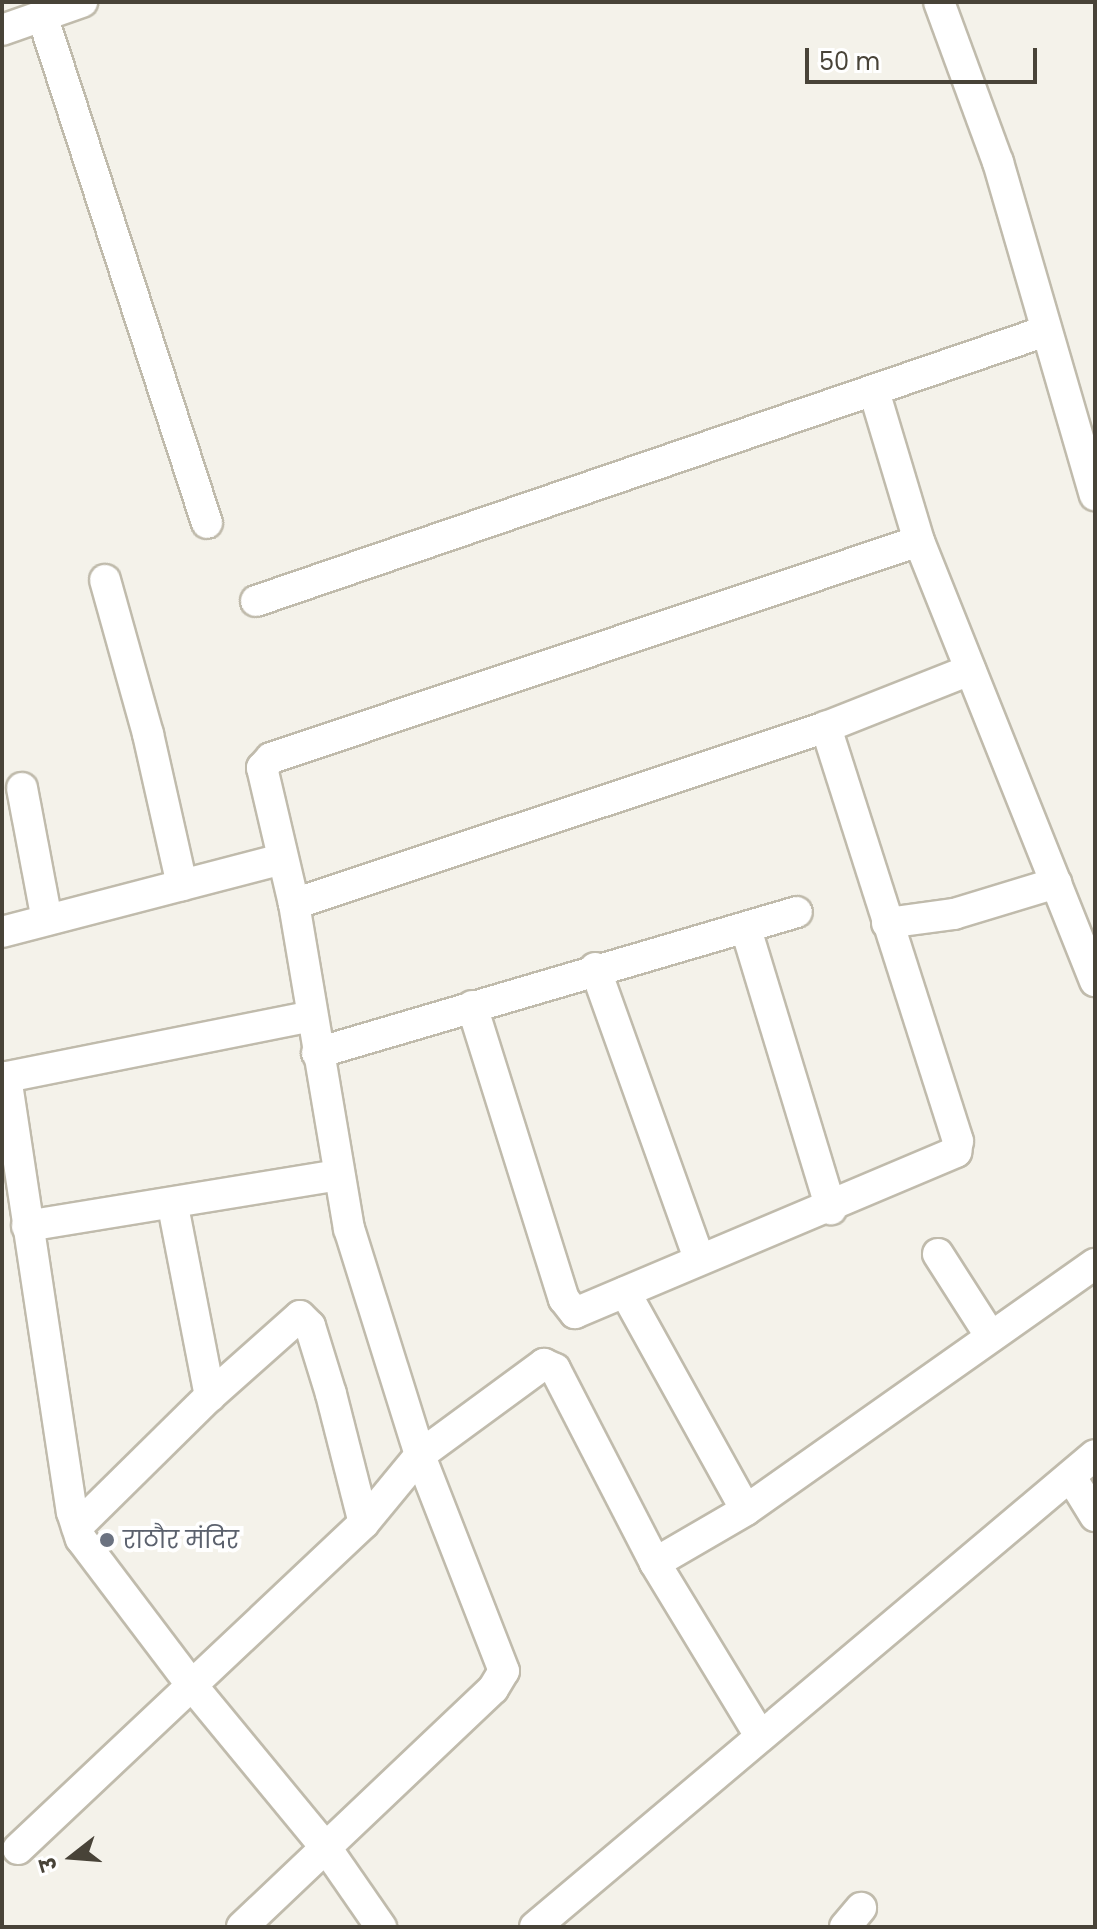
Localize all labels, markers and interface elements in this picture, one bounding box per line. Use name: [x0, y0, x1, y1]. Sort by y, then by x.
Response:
scale bar: [809, 32, 1041, 82]
text: 50 m: [819, 45, 880, 78]
place label: राठौर मंदिर: [123, 1526, 239, 1554]
marker: राठौर मंदिर: [98, 1531, 116, 1549]
north arrow: [32, 1817, 112, 1897]
text: उ: [32, 1854, 65, 1875]

